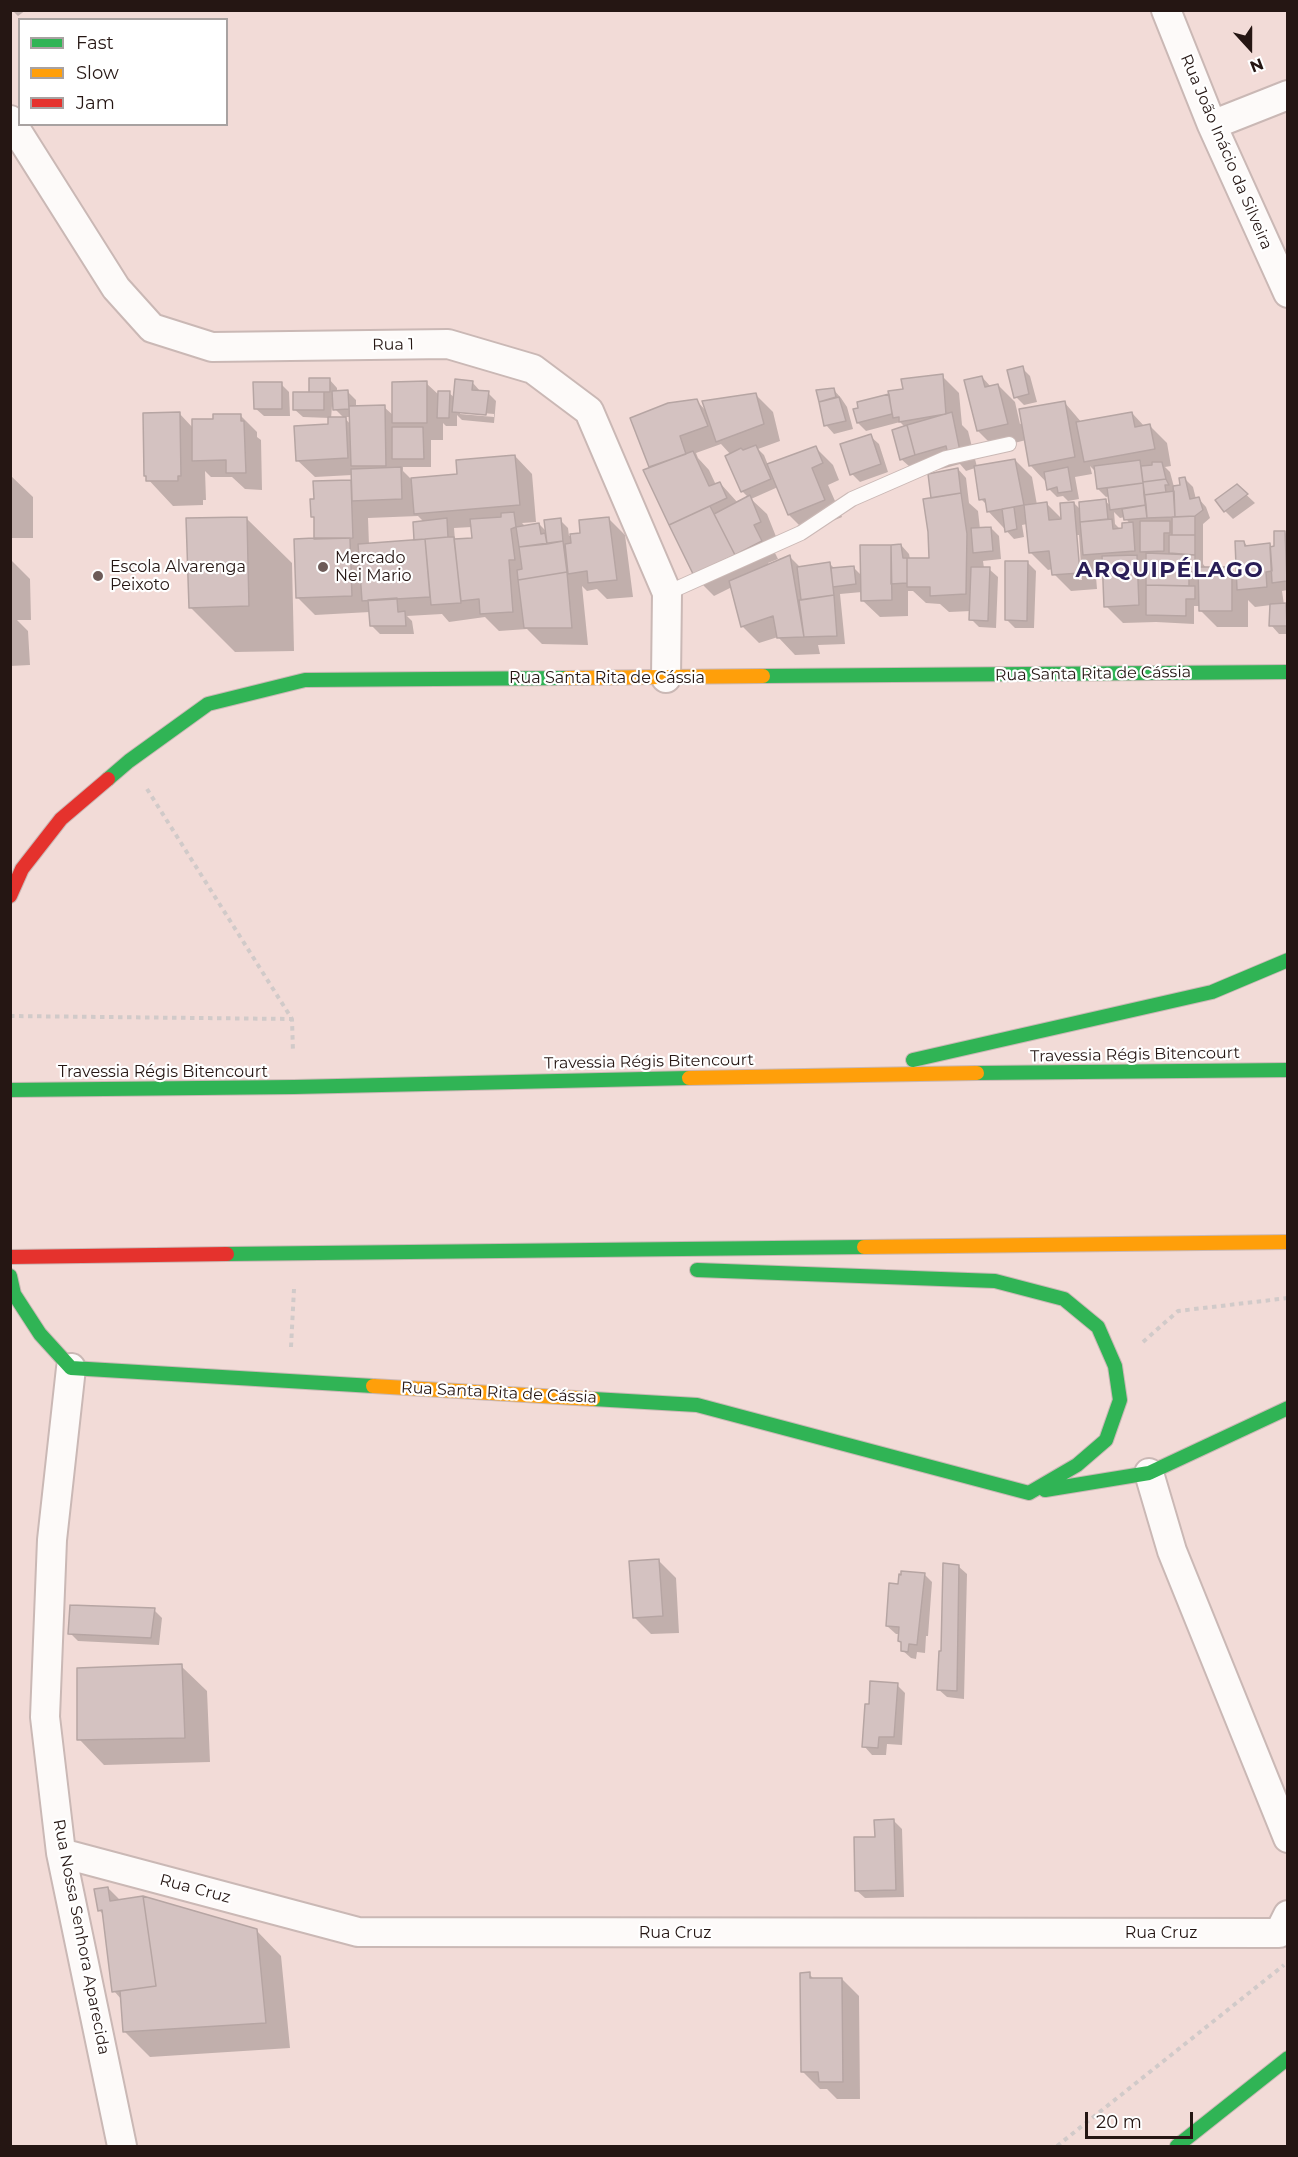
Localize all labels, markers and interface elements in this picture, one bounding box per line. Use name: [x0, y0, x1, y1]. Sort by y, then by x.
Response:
legend: [18, 18, 228, 126]
north arrow: [1220, 18, 1280, 78]
text: Fast: [76, 32, 114, 54]
street label: Rua João Inácio da Silveira: [1176, 51, 1276, 253]
text: N: [1247, 54, 1266, 76]
text: Slow: [76, 62, 119, 84]
text: Jam: [76, 92, 115, 114]
street label: Rua 1: [372, 335, 414, 355]
place label: Mercado Nei Mario: [335, 548, 412, 586]
place label: Escola Alvarenga Peixoto: [110, 557, 246, 595]
district label: ARQUIPÉLAGO: [1076, 558, 1264, 584]
marker: Mercado Nei Mario: [316, 560, 330, 574]
marker: Escola Alvarenga Peixoto: [91, 569, 105, 583]
street label: Rua Santa Rita de Cássia: [995, 663, 1191, 685]
street label: Rua Santa Rita de Cássia: [509, 668, 705, 688]
street label: Travessia Régis Bitencourt: [1030, 1044, 1240, 1066]
street label: Travessia Régis Bitencourt: [544, 1051, 754, 1073]
street label: Travessia Régis Bitencourt: [58, 1062, 268, 1082]
street label: Rua Santa Rita de Cássia: [401, 1378, 597, 1408]
street label: Rua Nossa Senhora Aparecida: [49, 1817, 113, 2057]
street label: Rua Cruz: [157, 1870, 233, 1908]
street label: Rua Cruz: [639, 1923, 711, 1943]
street label: Rua Cruz: [1125, 1923, 1197, 1943]
scale bar: [1088, 2100, 1196, 2138]
text: 20 m: [1096, 2111, 1142, 2133]

